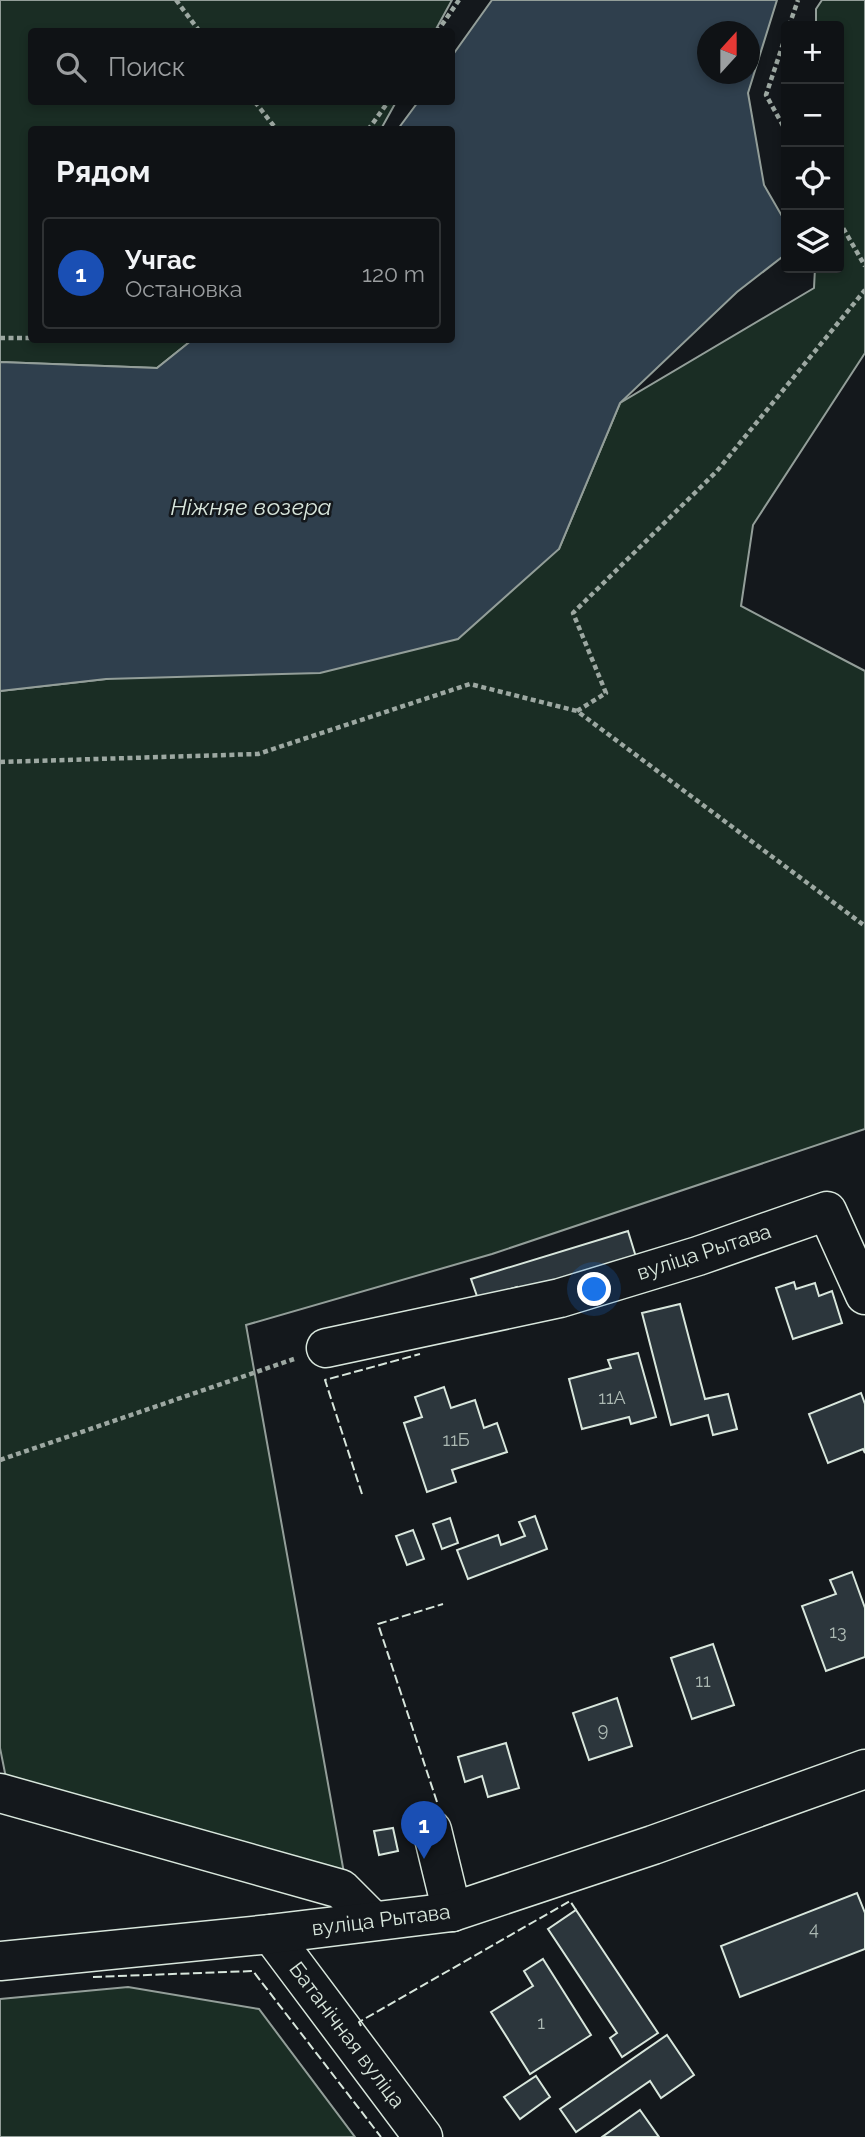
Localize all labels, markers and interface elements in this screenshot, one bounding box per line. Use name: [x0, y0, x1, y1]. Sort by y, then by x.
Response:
north arrow: [697, 21, 760, 84]
map controls: [781, 21, 844, 273]
button: +: [781, 21, 844, 84]
search box: [28, 28, 455, 105]
icon: search: [52, 48, 90, 86]
text: Поиск: [108, 52, 185, 82]
button: −: [781, 84, 844, 147]
button: locate: [781, 147, 844, 210]
text: Рядом: [56, 154, 150, 189]
button: layers: [781, 210, 844, 273]
text: Учгас: [125, 245, 197, 275]
text: 1: [75, 260, 87, 287]
text: 120 m: [362, 260, 425, 287]
text: Остановка: [125, 275, 242, 302]
water label: Ніжняе возера: [170, 493, 332, 520]
street label: вуліца Рытава: [634, 1218, 774, 1285]
your location: [577, 1272, 611, 1306]
house number: 11А: [598, 1387, 626, 1408]
house number: 11Б: [442, 1429, 470, 1450]
house number: 13: [829, 1621, 847, 1642]
house number: 11: [695, 1670, 711, 1691]
house number: 9: [598, 1719, 608, 1740]
pin: 1: [401, 1801, 447, 1859]
street label: вуліца Рытава: [310, 1899, 452, 1940]
house number: 4: [809, 1918, 819, 1939]
street label: Батанічная вуліца: [284, 1957, 411, 2113]
house number: 1: [537, 2012, 545, 2033]

